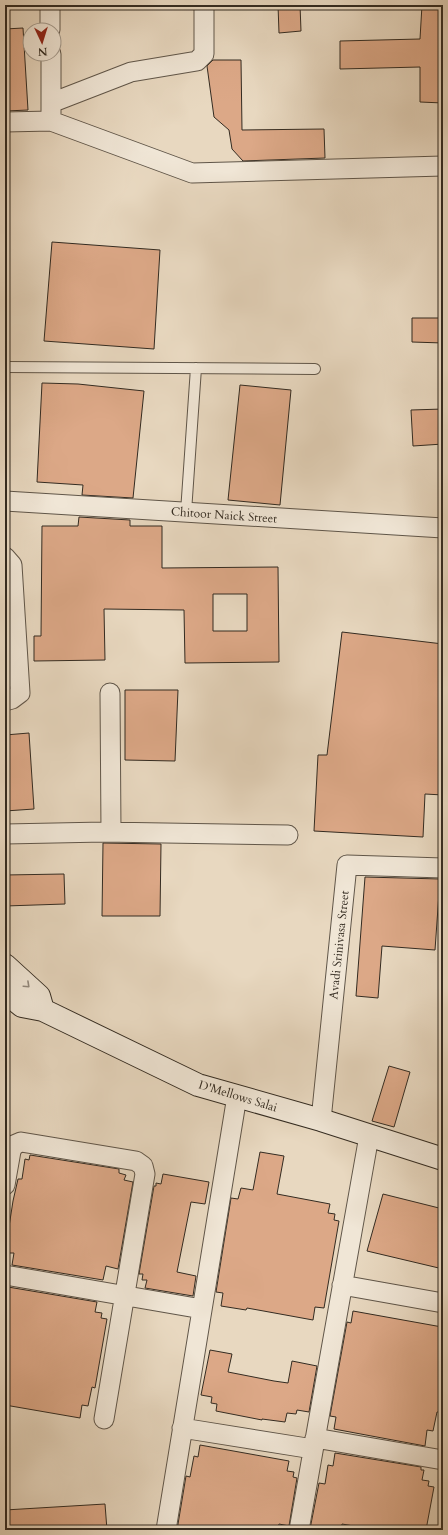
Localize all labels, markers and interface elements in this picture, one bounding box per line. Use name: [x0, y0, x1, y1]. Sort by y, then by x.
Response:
north arrow: [22, 22, 62, 62]
text: N: [37, 44, 48, 59]
street label: Chitoor Naick Street: [170, 503, 278, 527]
street label: Avadi Srinivasa Street: [325, 890, 353, 1000]
one-way arrow: [23, 981, 30, 988]
street label: D'Mellows Salai: [197, 1076, 280, 1116]

